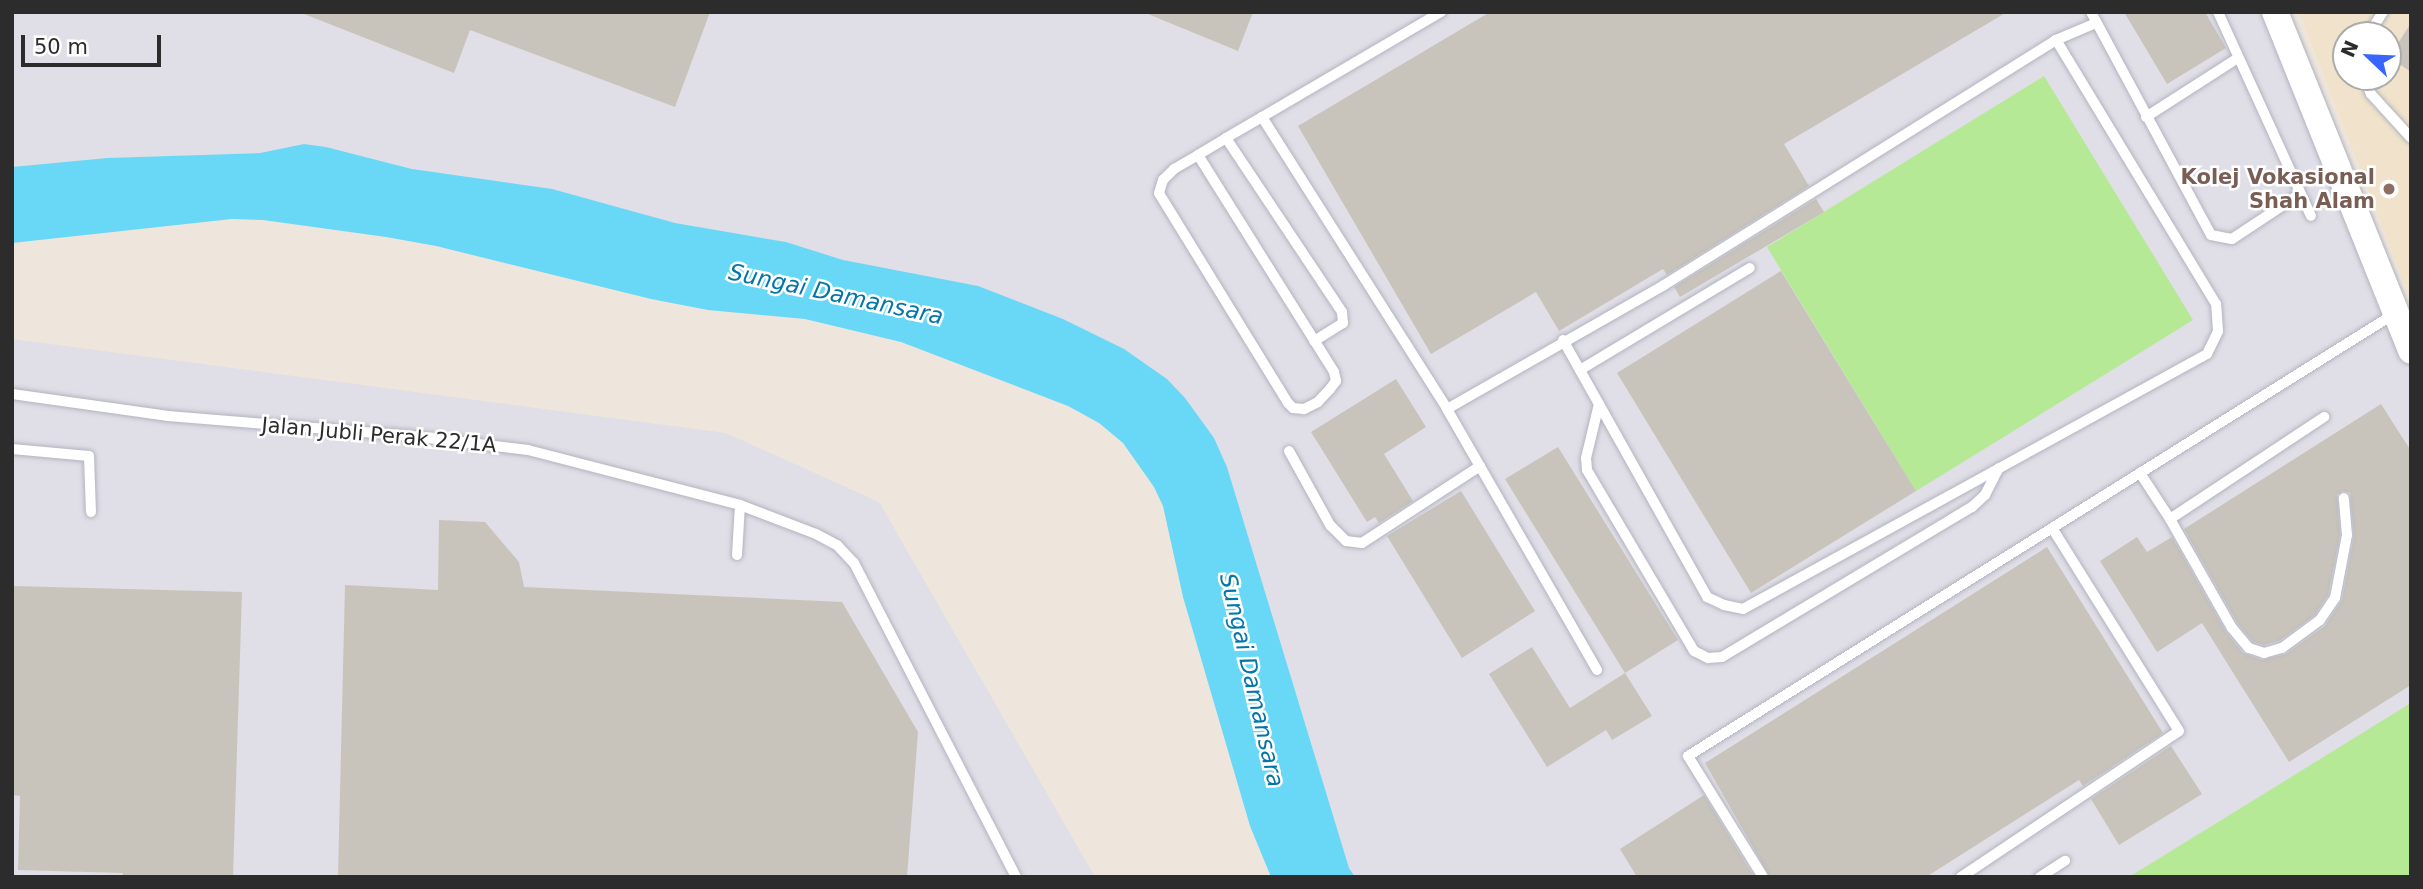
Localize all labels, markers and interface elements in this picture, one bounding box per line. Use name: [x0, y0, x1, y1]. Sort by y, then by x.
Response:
scale bar: [24, 21, 164, 65]
north arrow: [2332, 21, 2402, 91]
text: 50 m: [34, 35, 88, 59]
text: N: [2336, 37, 2363, 60]
place label: Kolej Vokasional Shah Alam: [2181, 164, 2375, 214]
marker: Kolej Vokasional Shah Alam: [2381, 181, 2397, 197]
water label: Sungai Damansara: [726, 258, 946, 330]
street label: Jalan Jubli Perak 22/1A: [261, 412, 497, 458]
water label: Sungai Damansara: [1214, 570, 1290, 790]

